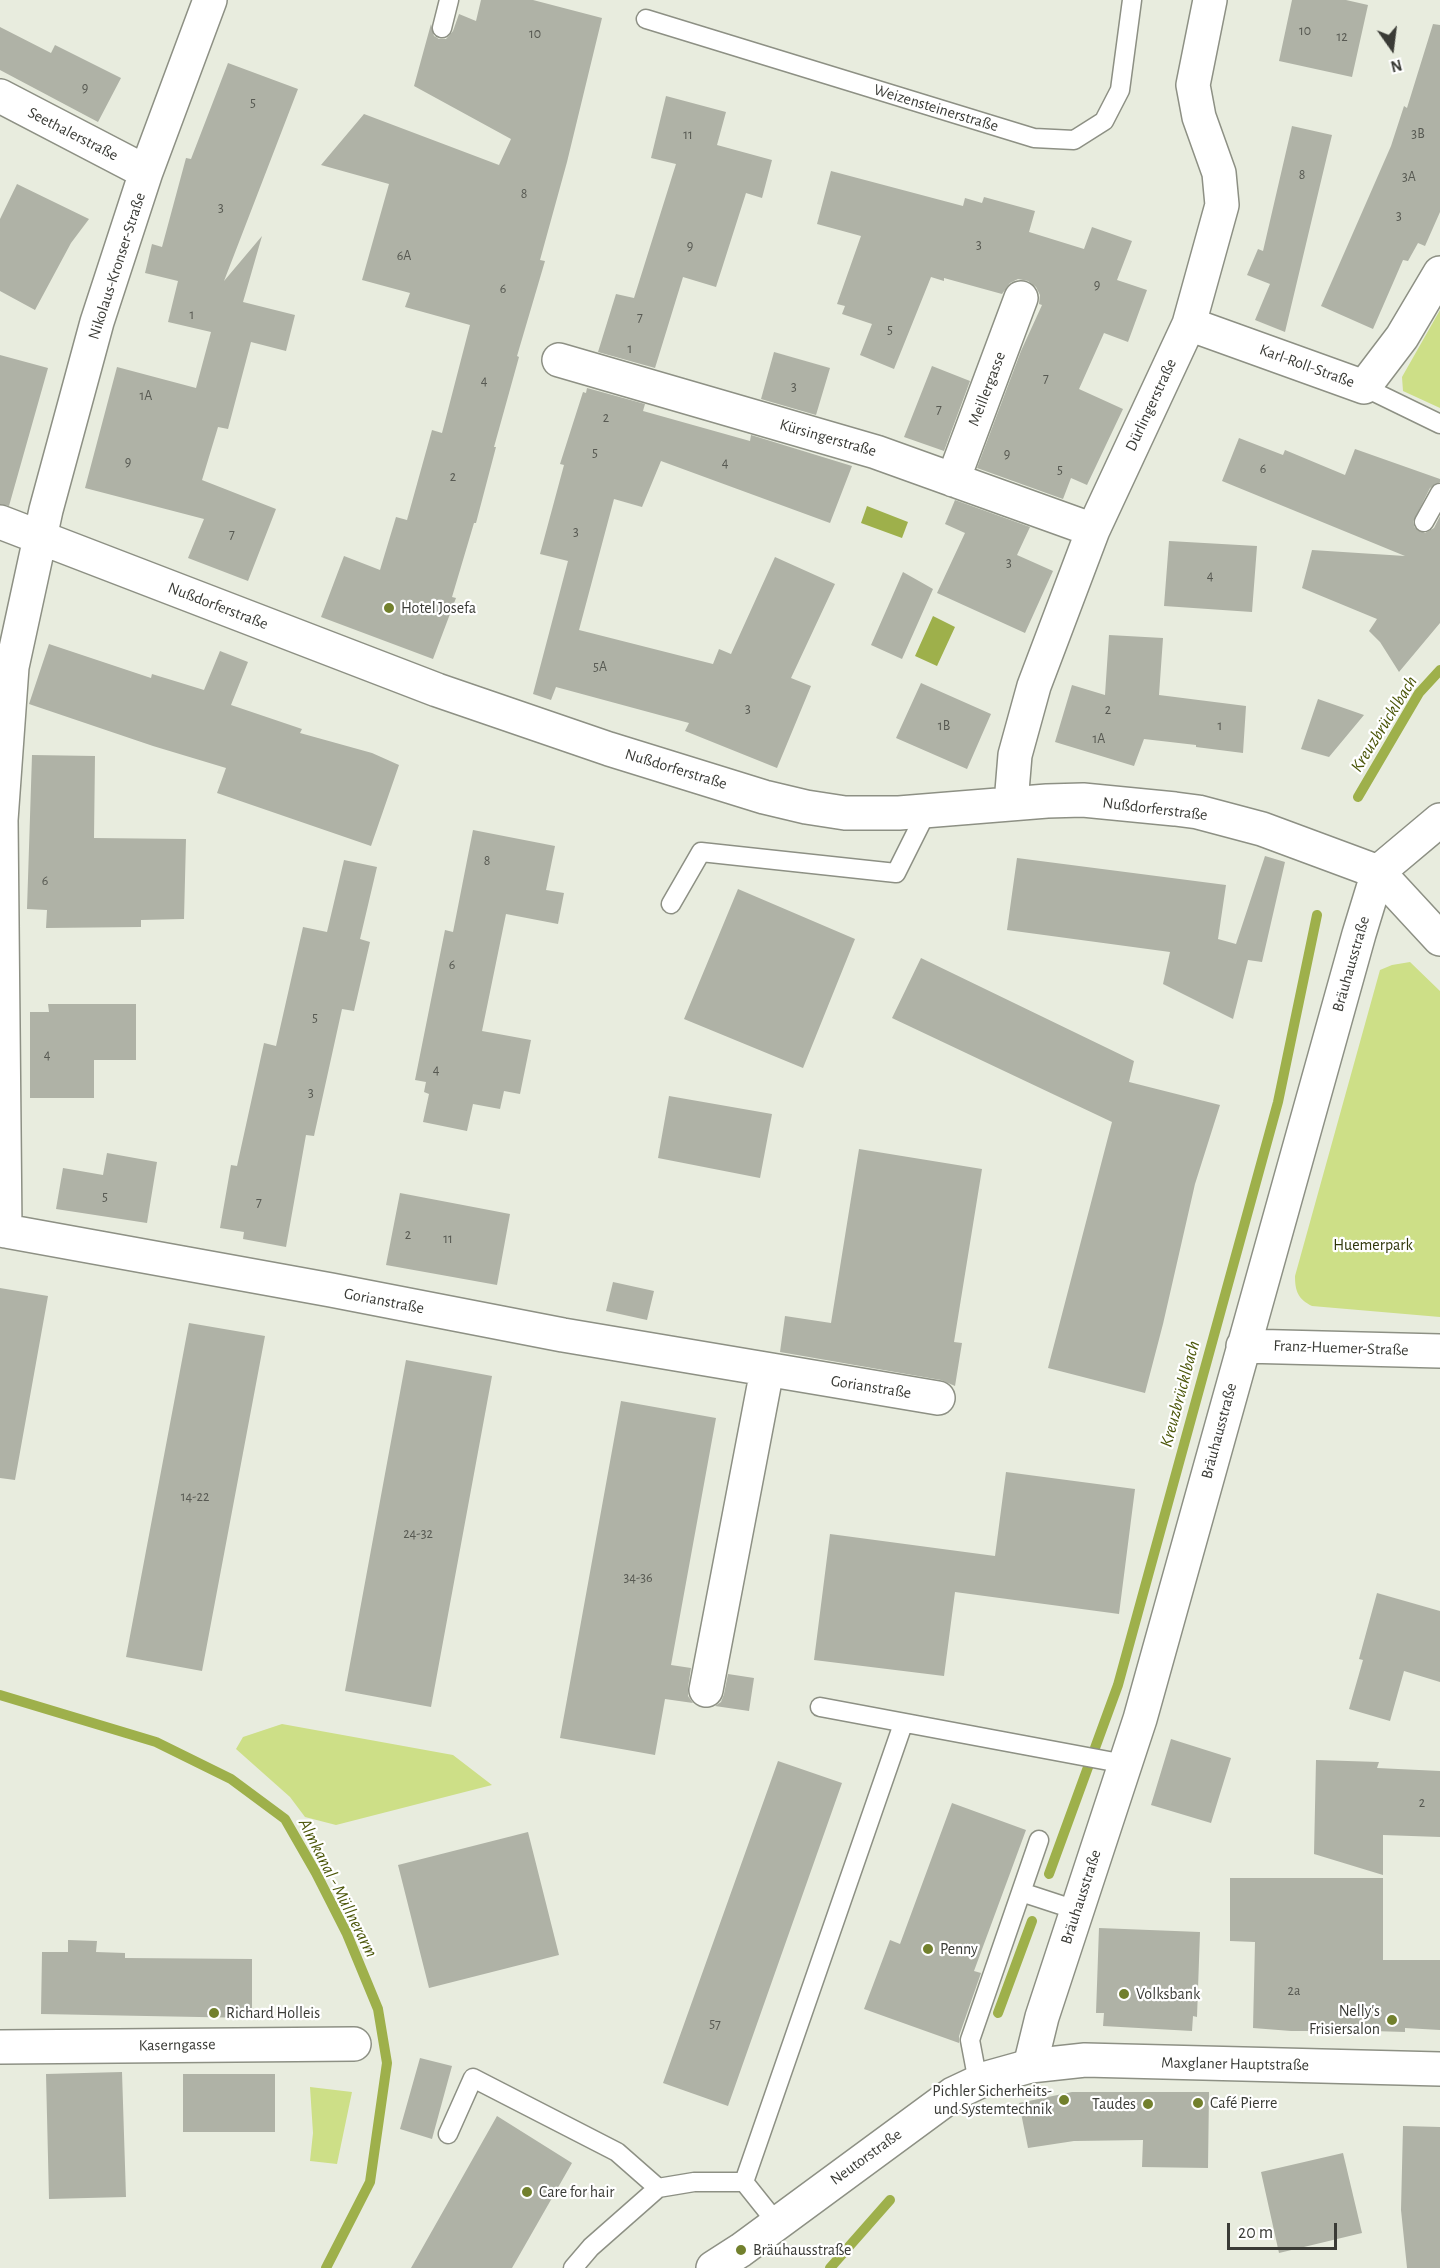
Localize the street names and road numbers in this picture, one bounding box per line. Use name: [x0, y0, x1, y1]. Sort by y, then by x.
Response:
street label: Weizensteinerstraße: [871, 80, 1001, 136]
street label: Seethalerstraße: [25, 103, 121, 165]
street label: Nikolaus-Kronser-Straße: [84, 190, 150, 342]
street label: Karl-Roll-Straße: [1257, 340, 1357, 392]
street label: Meillergasse: [964, 349, 1010, 429]
street label: Dürlingerstraße: [1121, 356, 1181, 454]
street label: Kürsingerstraße: [777, 415, 879, 461]
street label: Nußdorferstraße: [165, 578, 271, 634]
street label: Nußdorferstraße: [623, 744, 729, 794]
street label: Nußdorferstraße: [1101, 793, 1209, 825]
street label: Bräuhausstraße: [1328, 914, 1374, 1014]
street label: Gorianstraße: [342, 1284, 426, 1318]
street label: Franz-Huemer-Straße: [1273, 1336, 1409, 1360]
street label: Gorianstraße: [829, 1371, 913, 1403]
street label: Bräuhausstraße: [1197, 1381, 1241, 1481]
street label: Bräuhausstraße: [1057, 1847, 1105, 1947]
street label: Kaserngasse: [138, 2035, 216, 2055]
street label: Maxglaner Hauptstraße: [1161, 2053, 1309, 2075]
street label: Neutorstraße: [827, 2125, 905, 2189]

